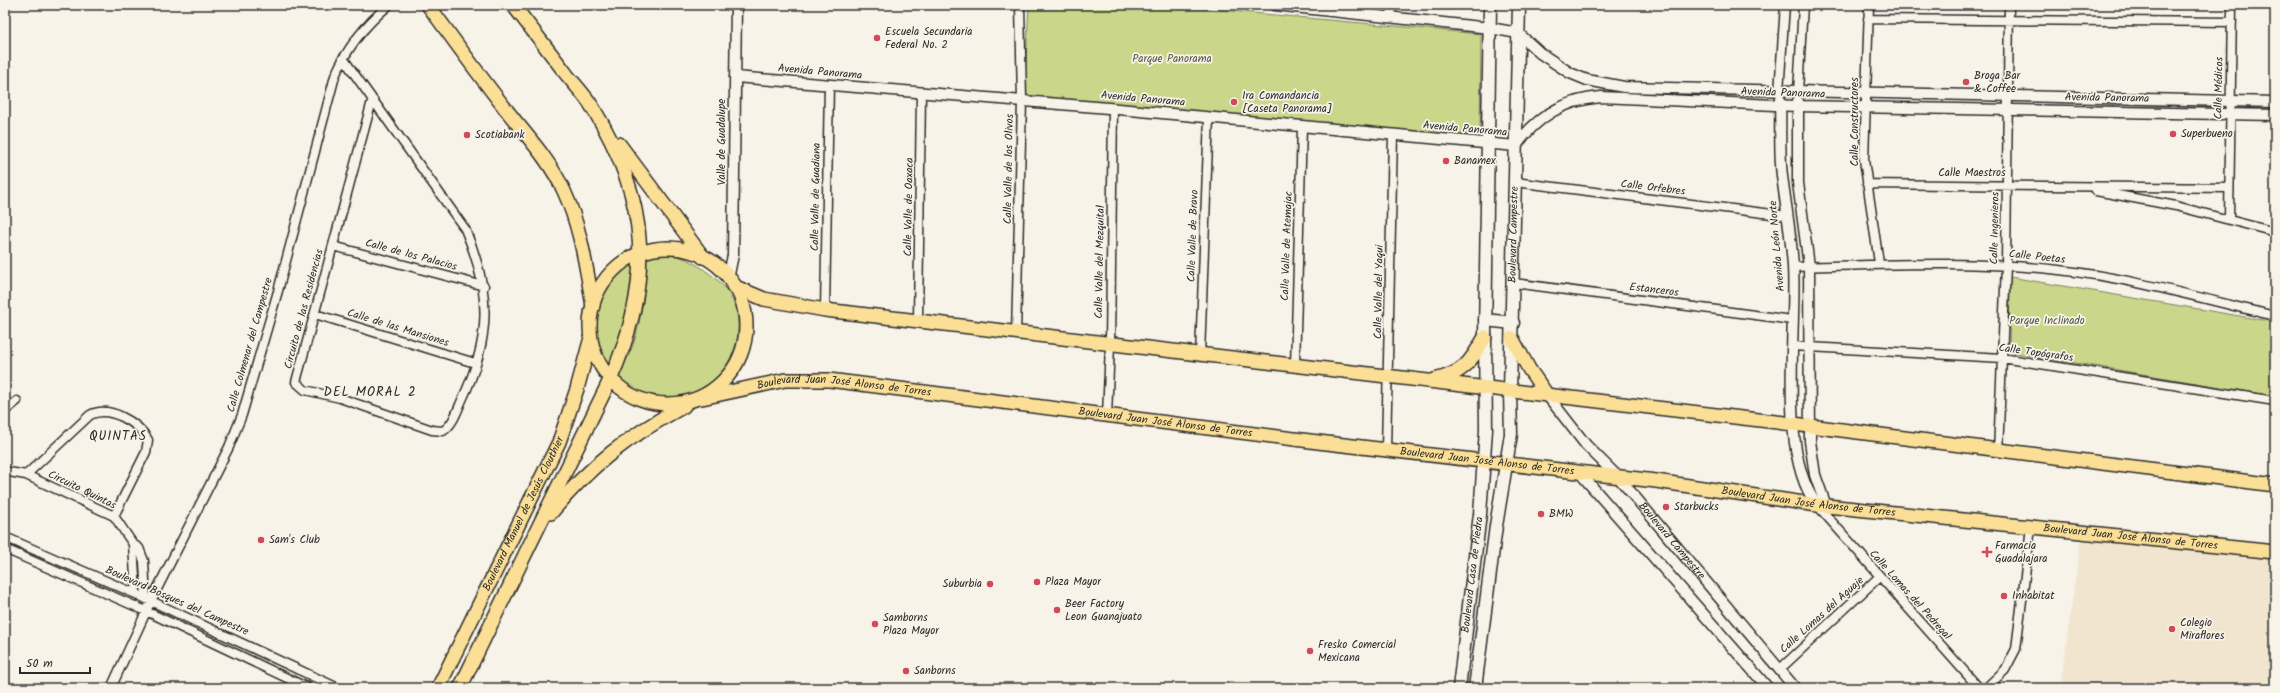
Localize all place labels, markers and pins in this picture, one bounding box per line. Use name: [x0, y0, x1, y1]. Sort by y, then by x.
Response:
place label: Escuela Secundaria Federal No. 2: [885, 23, 972, 54]
marker: Escuela Secundaria Federal No. 2: [872, 33, 882, 43]
place label: Broga Bar & Coffee: [1974, 67, 2022, 98]
marker: Broga Bar & Coffee: [1961, 77, 1971, 87]
place label: 1ra Comandancia [Caseta Panorama]: [1242, 87, 1332, 118]
marker: 1ra Comandancia [Caseta Panorama]: [1229, 97, 1239, 107]
place label: Superbueno: [2181, 125, 2233, 143]
place label: Scotiabank: [475, 126, 526, 144]
marker: Superbueno: [2168, 129, 2178, 139]
marker: Scotiabank: [462, 130, 472, 140]
place label: Banamex: [1454, 152, 1496, 170]
marker: Banamex: [1441, 156, 1451, 166]
place label: Starbucks: [1674, 498, 1719, 516]
marker: Starbucks: [1661, 502, 1671, 512]
place label: BMW: [1549, 505, 1574, 523]
marker: BMW: [1536, 509, 1546, 519]
place label: Sam's Club: [269, 531, 320, 549]
marker: Sam's Club: [256, 535, 266, 545]
place label: Farmacia Guadalajara: [1995, 537, 2047, 568]
marker: Farmacia Guadalajara: [1982, 547, 1992, 557]
place label: Plaza Mayor: [1045, 573, 1102, 591]
place label: Suburbia: [943, 575, 982, 593]
marker: Plaza Mayor: [1032, 577, 1042, 587]
marker: Suburbia: [985, 579, 995, 589]
place label: Inhabitat: [2012, 587, 2055, 605]
marker: Inhabitat: [1999, 591, 2009, 601]
place label: Beer Factory Leon Guanajuato: [1065, 595, 1142, 626]
marker: Beer Factory Leon Guanajuato: [1052, 605, 1062, 615]
place label: Samborns Plaza Mayor: [883, 609, 940, 640]
place label: Colegio Miraflores: [2180, 614, 2225, 645]
marker: Samborns Plaza Mayor: [870, 619, 880, 629]
marker: Colegio Miraflores: [2167, 624, 2177, 634]
place label: Fresko Comercial Mexicana: [1318, 636, 1396, 667]
marker: Fresko Comercial Mexicana: [1305, 646, 1315, 656]
place label: Sanborns: [914, 662, 956, 680]
marker: Sanborns: [901, 666, 911, 676]

